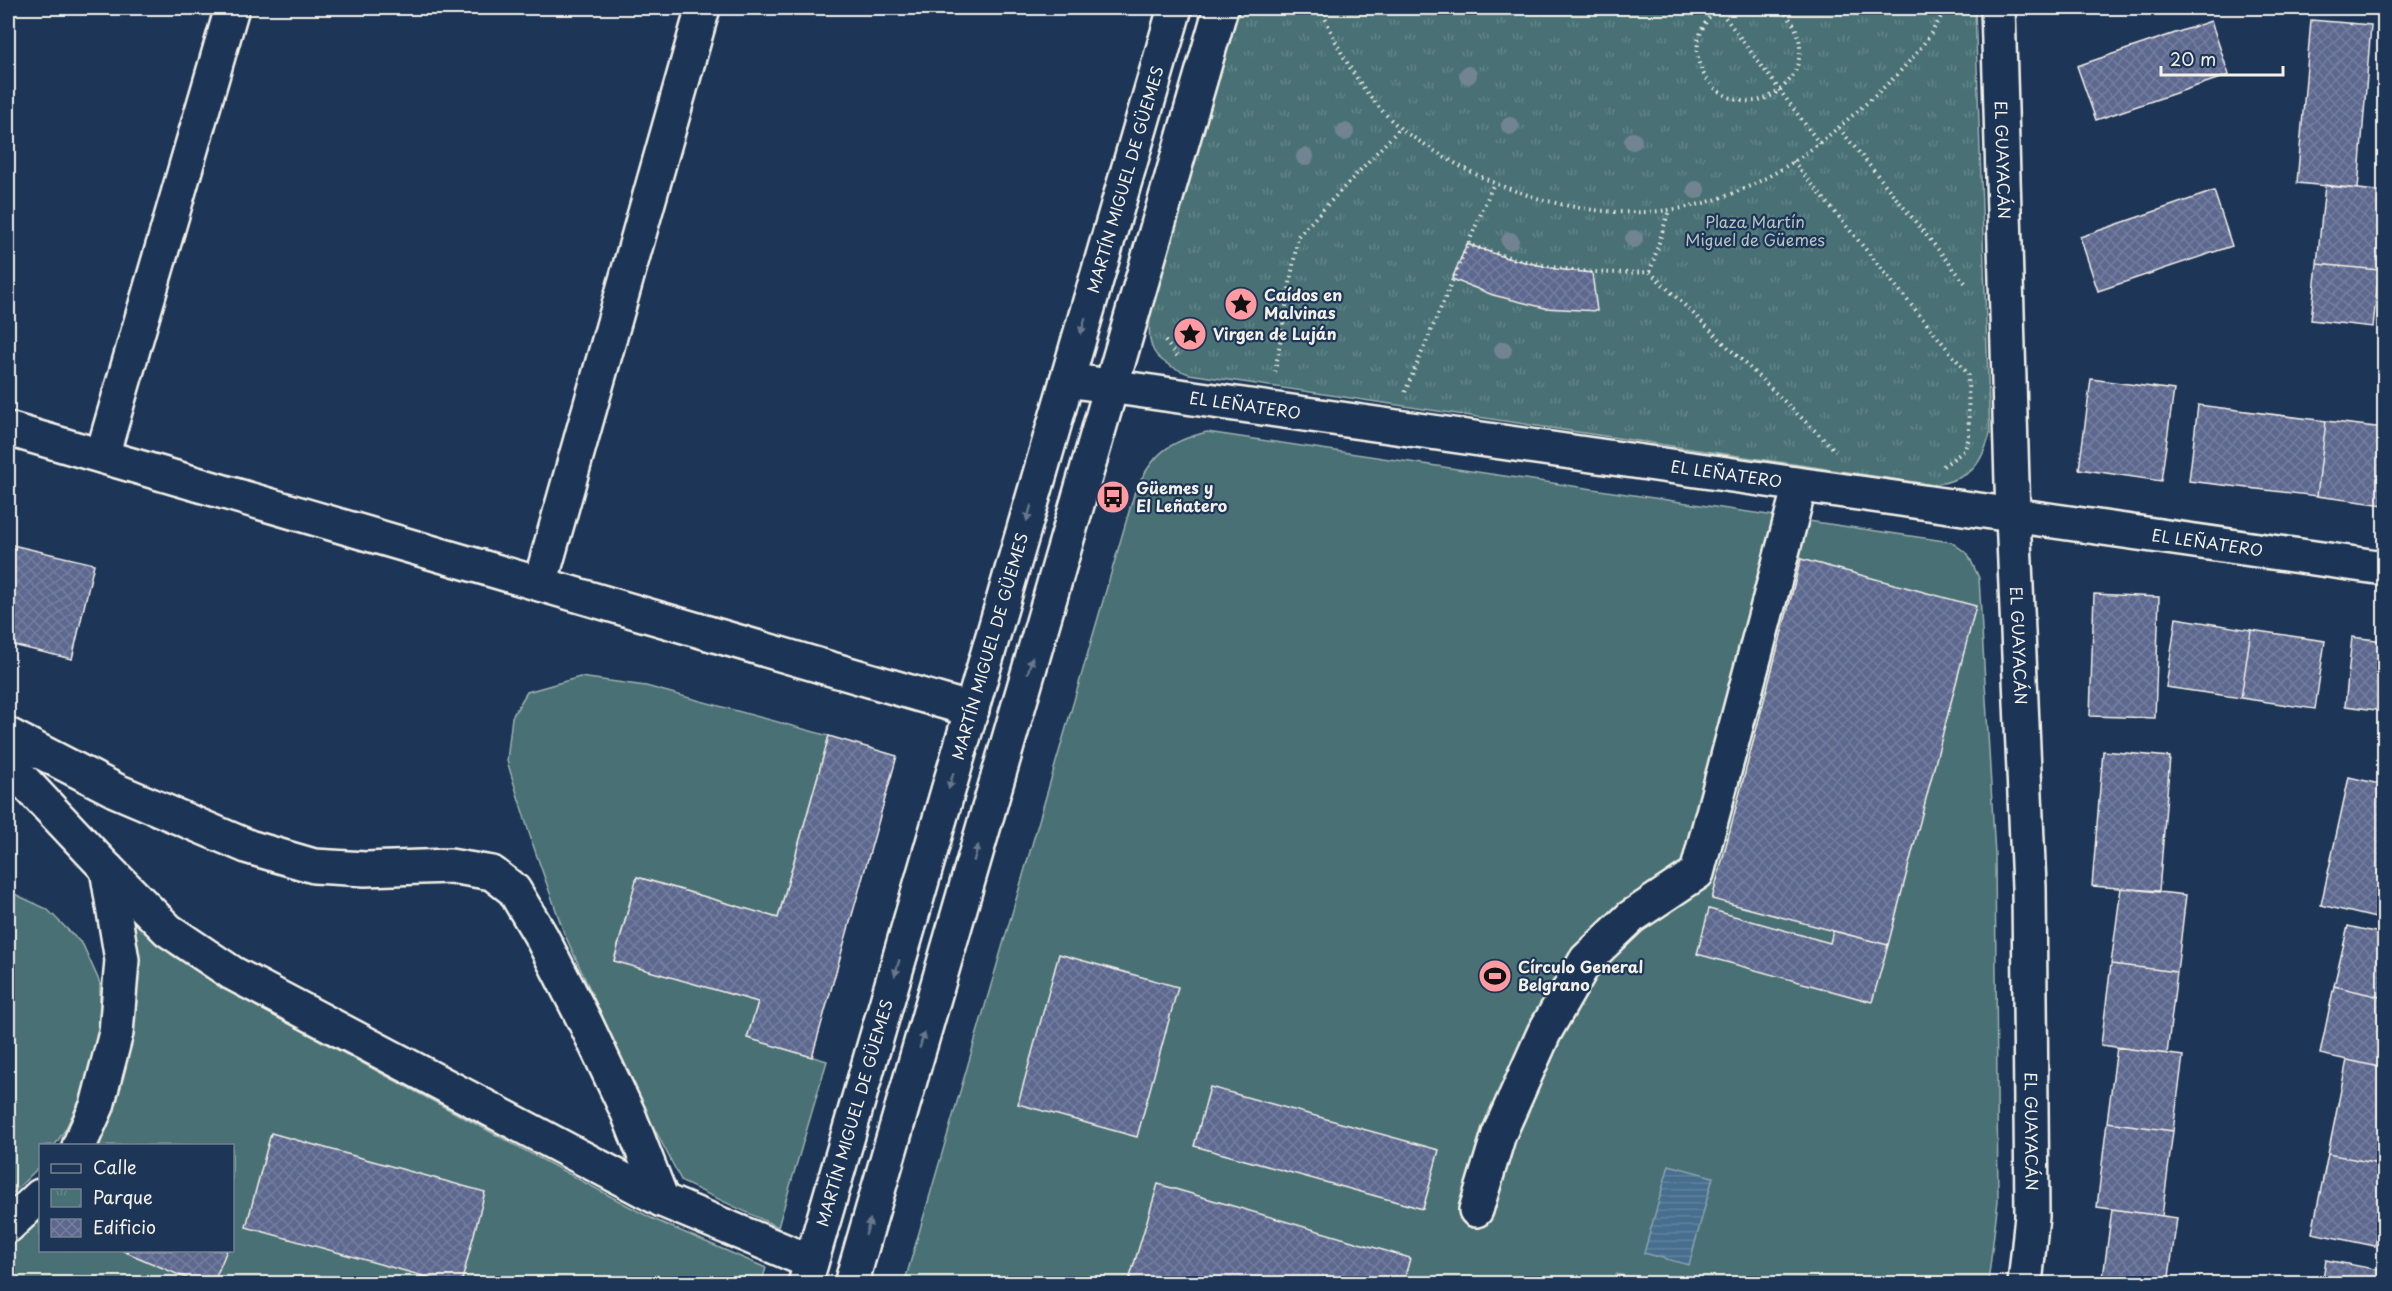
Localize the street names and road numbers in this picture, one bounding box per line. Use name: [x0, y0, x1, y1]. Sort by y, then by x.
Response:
street label: MARTÍN MIGUEL DE GÜEMES: [1080, 63, 1169, 296]
street label: EL GUAYACÁN: [1990, 100, 2017, 219]
street label: EL LEÑATERO: [1188, 385, 1303, 424]
street label: EL LEÑATERO: [1669, 453, 1784, 493]
street label: EL LEÑATERO: [2150, 522, 2265, 562]
street label: MARTÍN MIGUEL DE GÜEMES: [945, 530, 1033, 762]
street label: EL GUAYACÁN: [2005, 586, 2034, 705]
street label: MARTÍN MIGUEL DE GÜEMES: [809, 996, 898, 1229]
street label: EL GUAYACÁN: [2020, 1072, 2045, 1191]

